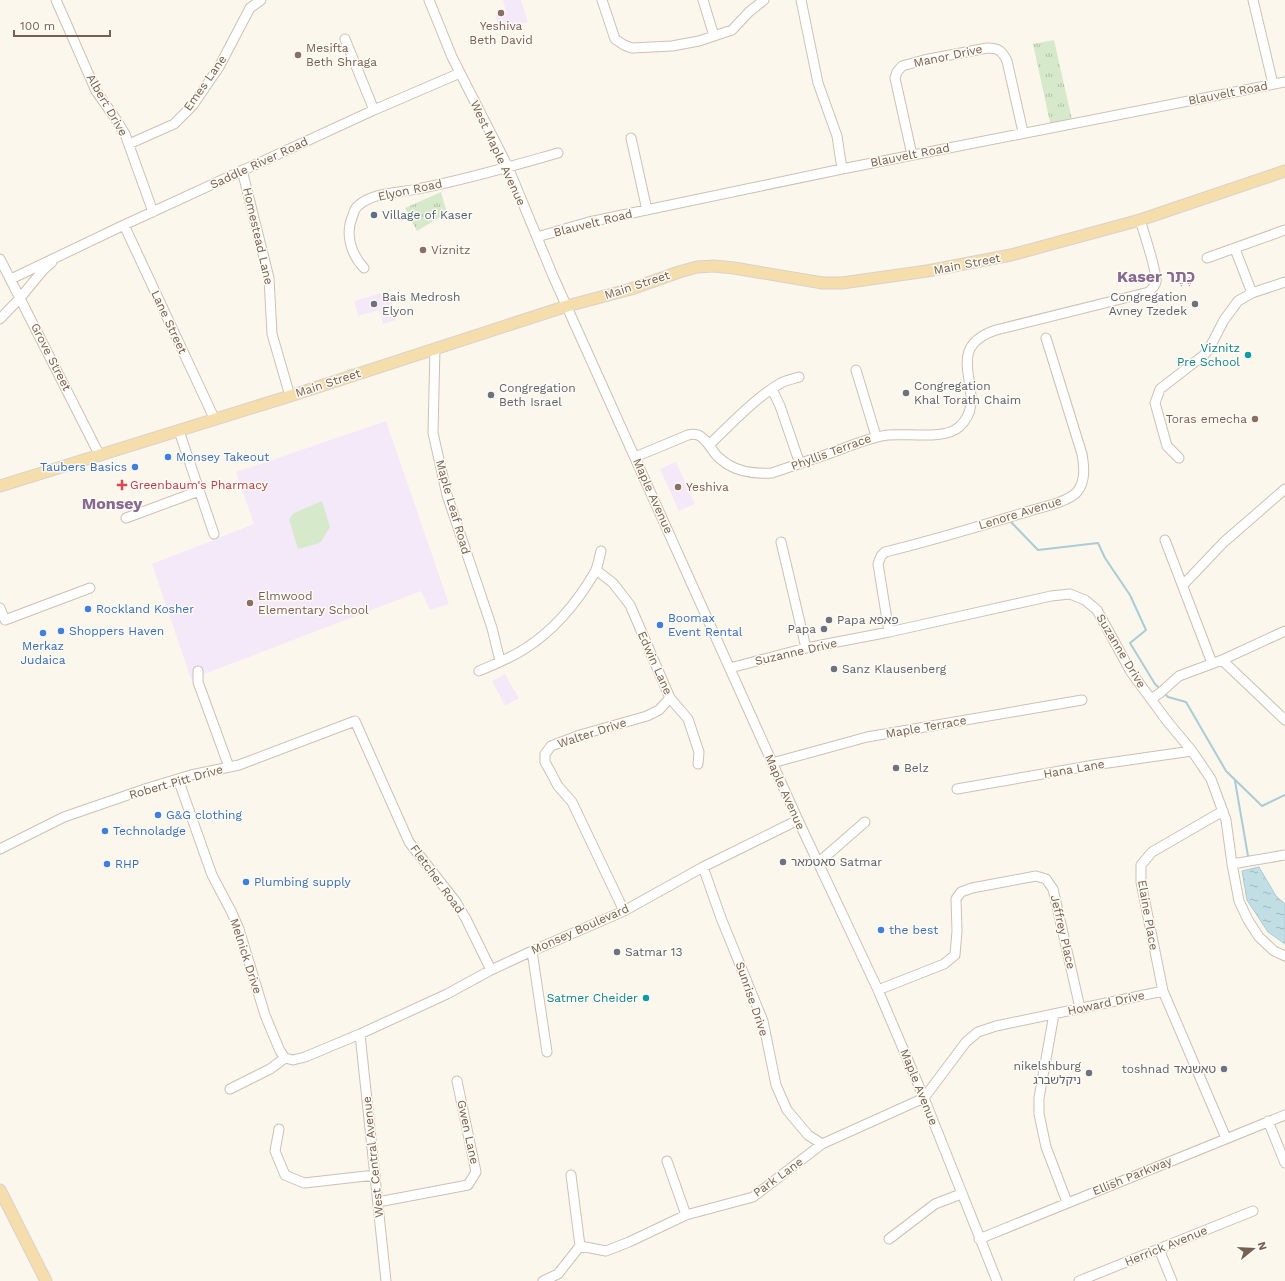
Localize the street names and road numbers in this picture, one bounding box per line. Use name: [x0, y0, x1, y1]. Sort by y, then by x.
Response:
street label: Manor Drive: [912, 42, 984, 70]
street label: Emes Lane: [181, 52, 229, 114]
street label: Albert Drive: [84, 71, 130, 139]
street label: Blauvelt Road: [1187, 78, 1269, 108]
street label: West Maple Avenue: [467, 98, 529, 208]
street label: Saddle River Road: [208, 134, 310, 192]
street label: Blauvelt Road: [869, 140, 951, 170]
street label: Elyon Road: [377, 176, 443, 204]
street label: Homestead Lane: [240, 186, 276, 286]
street label: Blauvelt Road: [552, 206, 634, 240]
street label: Main Street: [932, 251, 1002, 277]
street label: Main Street: [603, 268, 671, 302]
street label: Lane Street: [148, 288, 190, 356]
street label: Grove Street: [28, 321, 74, 393]
street label: Main Street: [294, 366, 362, 400]
street label: Phyllis Terrace: [789, 431, 873, 473]
street label: Maple Avenue: [630, 456, 676, 536]
street label: Maple Leaf Road: [433, 458, 473, 556]
street label: Lenore Avenue: [977, 494, 1063, 532]
street label: Suzanne Drive: [1093, 611, 1149, 691]
street label: Edwin Lane: [635, 629, 675, 697]
street label: Suzanne Drive: [754, 636, 839, 668]
street label: Maple Terrace: [885, 713, 968, 741]
street label: Walter Drive: [556, 715, 628, 751]
street label: Maple Avenue: [762, 752, 808, 832]
street label: Hana Lane: [1042, 757, 1106, 781]
street label: Robert Pitt Drive: [128, 762, 225, 802]
street label: Fletcher Road: [407, 842, 467, 916]
street label: Elaine Place: [1135, 879, 1161, 951]
street label: Jeffrey Place: [1048, 894, 1078, 971]
street label: Monsey Boulevard: [529, 901, 631, 957]
street label: Melnick Drive: [227, 916, 265, 996]
street label: Sunrise Drive: [733, 960, 771, 1038]
street label: Howard Drive: [1066, 988, 1146, 1018]
street label: Maple Avenue: [897, 1047, 941, 1127]
street label: West Central Avenue: [360, 1096, 386, 1218]
street label: Gwen Lane: [454, 1099, 482, 1165]
street label: Ellish Parkway: [1090, 1153, 1174, 1198]
street label: Park Lane: [750, 1154, 806, 1200]
street label: Herrick Avenue: [1123, 1223, 1209, 1269]

